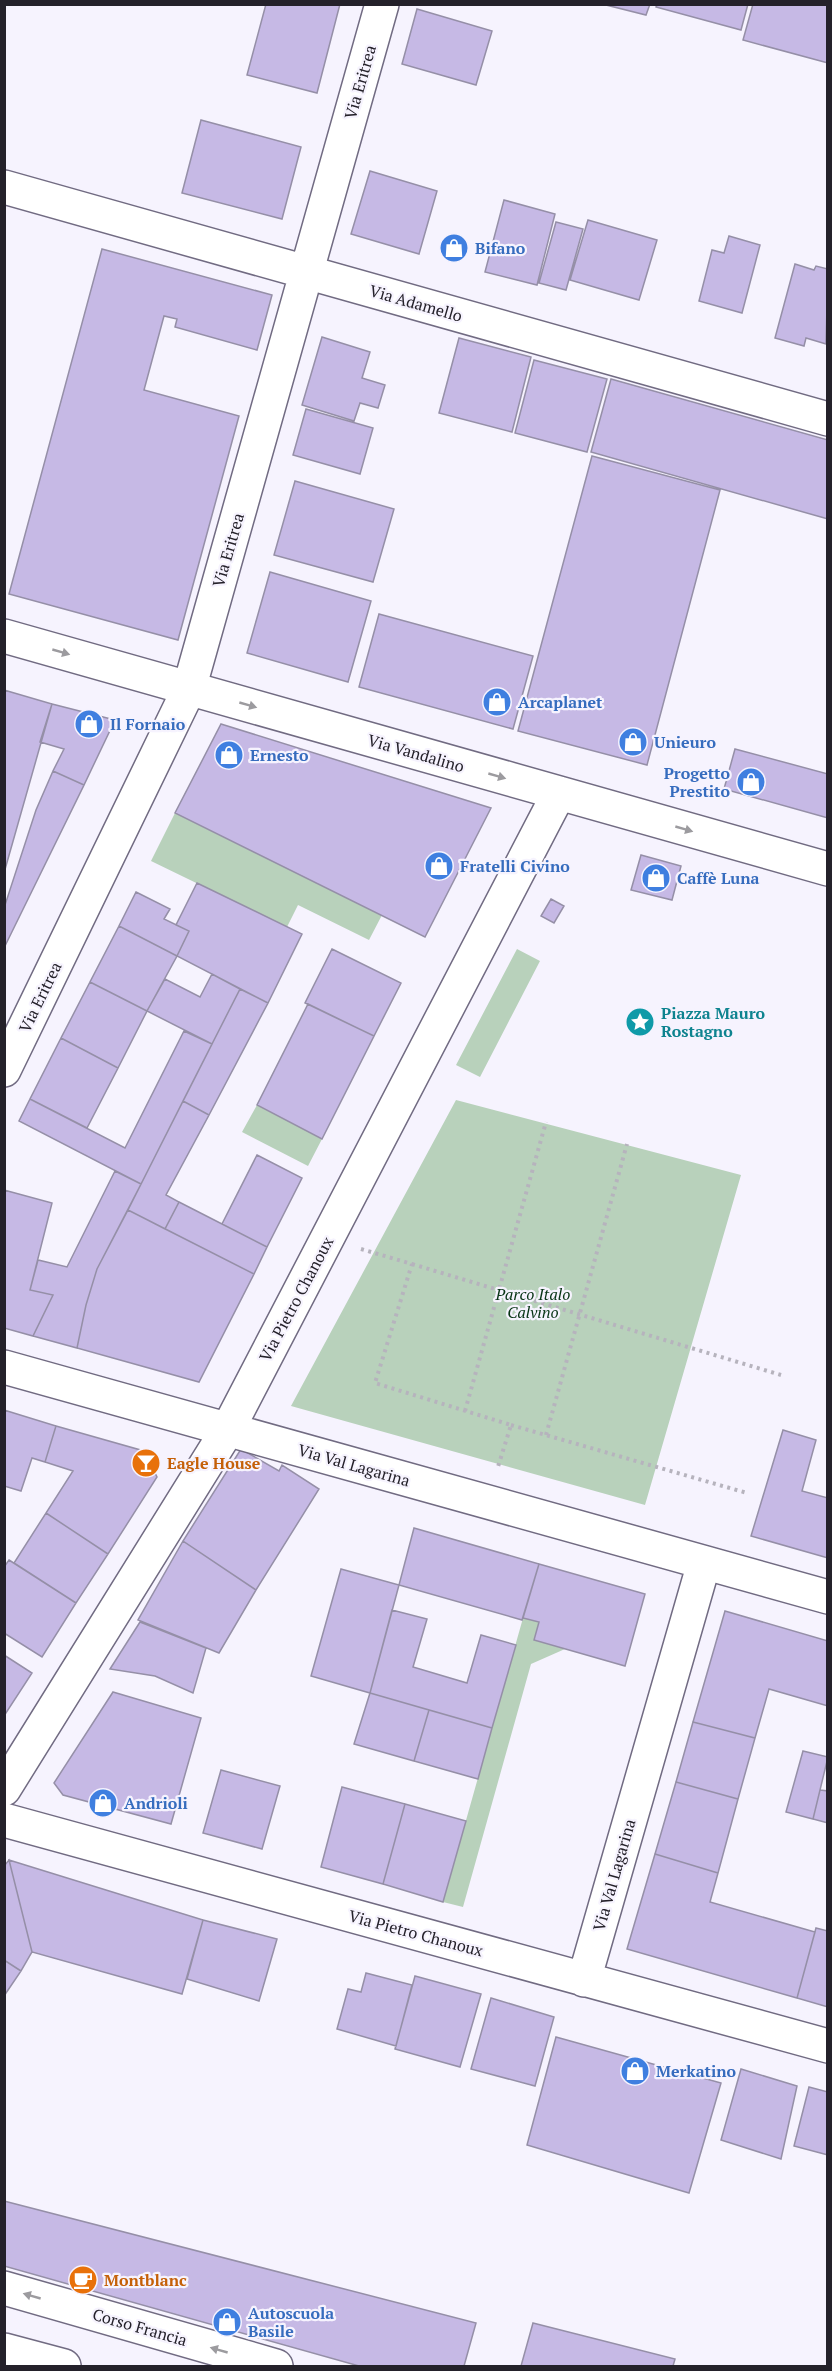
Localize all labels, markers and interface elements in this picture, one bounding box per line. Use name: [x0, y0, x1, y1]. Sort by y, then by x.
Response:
street label: Via Eritrea: [339, 42, 381, 122]
shop icon: Bifano: [438, 232, 470, 264]
place label: Bifano: [475, 237, 526, 259]
street label: Via Adamello: [367, 279, 465, 327]
street label: Via Eritrea: [207, 510, 249, 590]
one-way arrow: [52, 648, 70, 657]
shop icon: Arcaplanet: [481, 686, 513, 718]
place label: Arcaplanet: [518, 691, 603, 713]
one-way arrow: [239, 701, 257, 711]
shop icon: Il Fornaio: [73, 708, 105, 740]
place label: Il Fornaio: [110, 713, 186, 735]
shop icon: Unieuro: [617, 726, 649, 758]
street label: Via Vandalino: [365, 729, 467, 777]
place label: Unieuro: [654, 731, 716, 753]
shop icon: Ernesto: [213, 739, 245, 771]
place label: Ernesto: [250, 744, 309, 766]
place label: Progetto Prestito: [664, 762, 730, 802]
shop icon: Progetto Prestito: [735, 766, 767, 798]
one-way arrow: [488, 772, 506, 781]
one-way arrow: [675, 824, 693, 834]
shop icon: Fratelli Civino: [423, 850, 455, 882]
place label: Fratelli Civino: [460, 855, 570, 877]
shop icon: Caffè Luna: [640, 862, 672, 894]
place label: Caffè Luna: [677, 867, 760, 889]
street label: Via Eritrea: [13, 958, 67, 1036]
place label: Piazza Mauro Rostagno: [661, 1002, 766, 1042]
place icon: Piazza Mauro Rostagno: [624, 1006, 656, 1038]
street label: Via Pietro Chanoux: [254, 1232, 339, 1365]
park label: Parco Italo Calvino: [495, 1283, 570, 1323]
street label: Via Val Lagarina: [295, 1438, 413, 1492]
bar icon: Eagle House: [130, 1447, 162, 1479]
place label: Eagle House: [167, 1452, 261, 1474]
shop icon: Andrioli: [87, 1787, 119, 1819]
place label: Andrioli: [124, 1792, 188, 1814]
street label: Via Val Lagarina: [587, 1816, 641, 1934]
street label: Via Pietro Chanoux: [346, 1904, 486, 1962]
shop icon: Merkatino: [619, 2055, 651, 2087]
place label: Merkatino: [656, 2060, 737, 2082]
cafe icon: Montblanc: [67, 2264, 99, 2296]
place label: Montblanc: [104, 2269, 187, 2291]
one-way arrow: [23, 2291, 41, 2300]
place label: Autoscuola Basile: [248, 2302, 334, 2342]
street label: Corso Francia: [90, 2303, 190, 2351]
shop icon: Autoscuola Basile: [211, 2306, 243, 2338]
one-way arrow: [210, 2345, 228, 2354]

